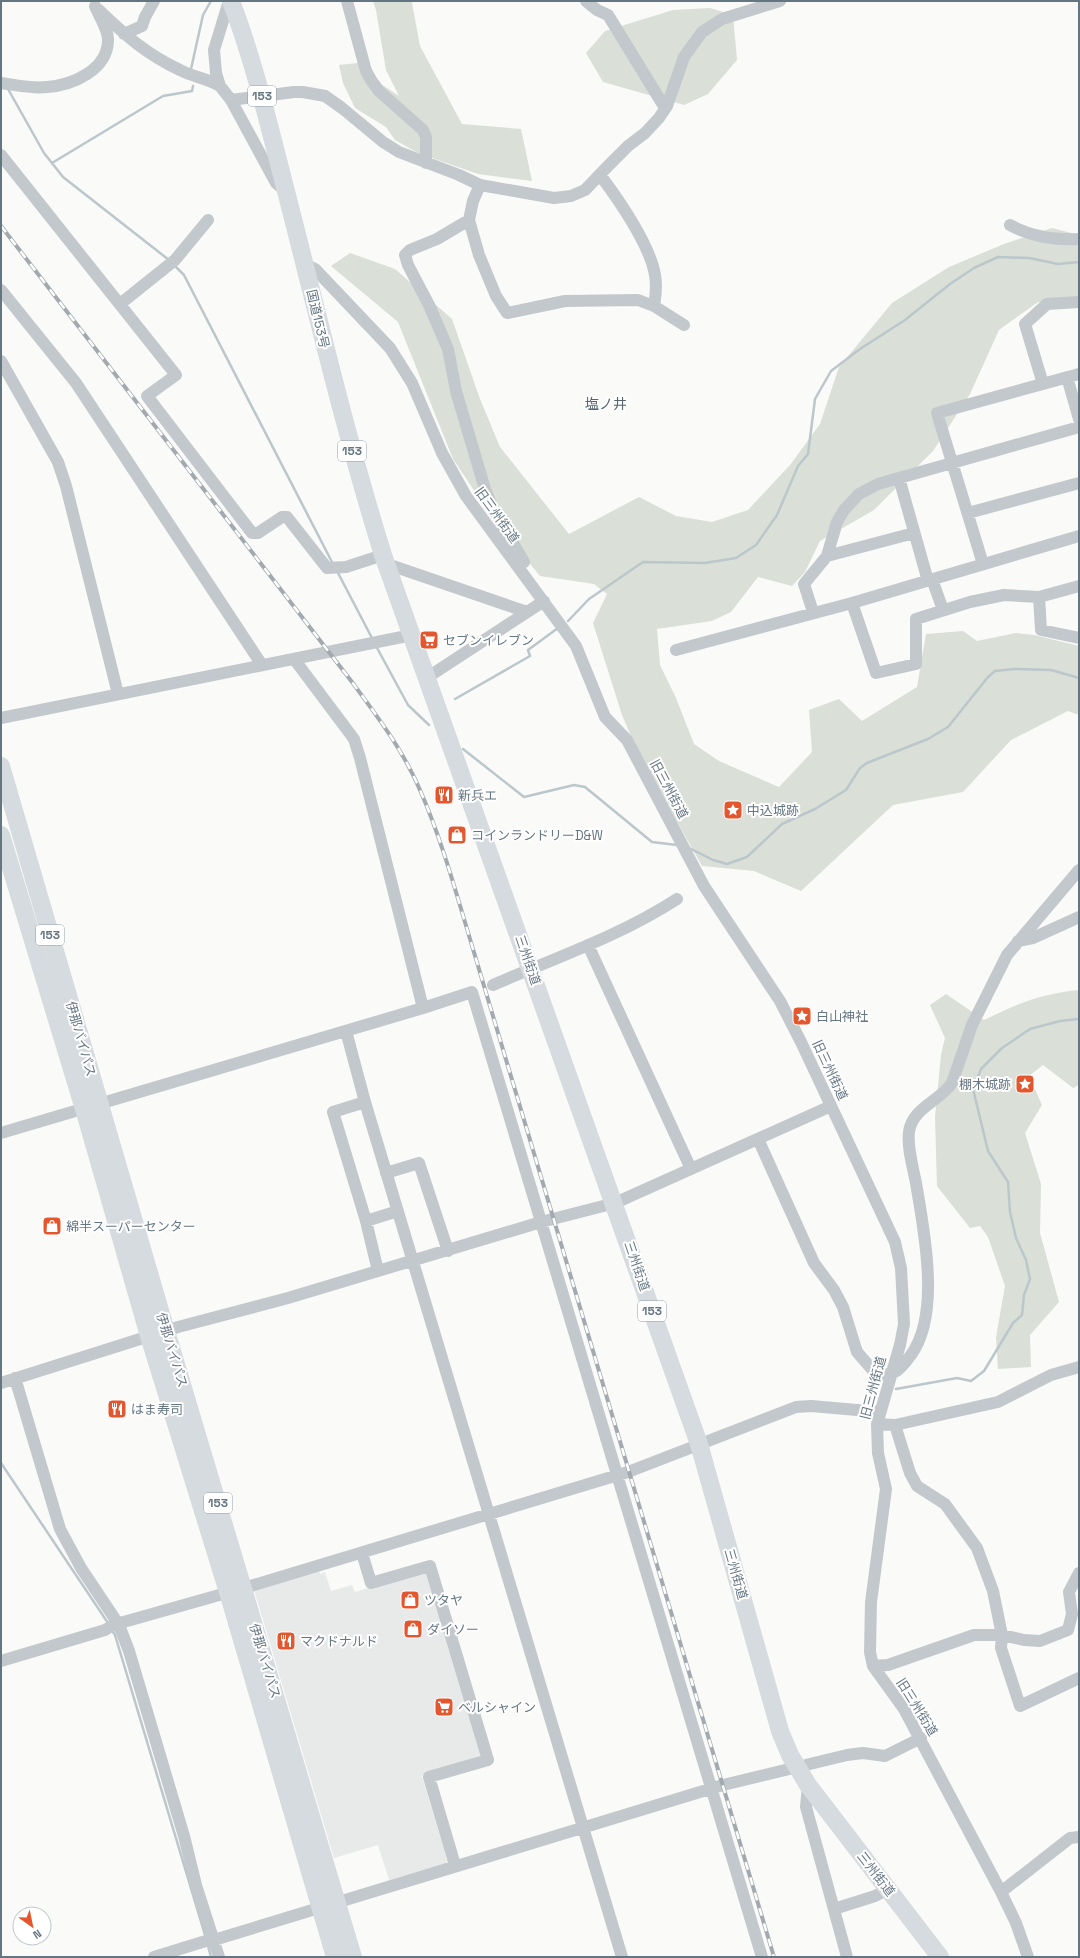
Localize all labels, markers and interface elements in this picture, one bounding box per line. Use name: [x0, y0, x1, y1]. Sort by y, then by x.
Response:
road number: 153: [248, 86, 276, 106]
street label: 国道153号: [303, 288, 333, 350]
district label: 塩ノ井: [585, 395, 627, 413]
road number: 153: [338, 441, 366, 461]
street label: 旧三州街道: [471, 484, 523, 546]
supermarket icon: セブンイレブン: [418, 629, 440, 651]
place label: セブンイレブン: [443, 632, 534, 649]
street label: 旧三州街道: [646, 756, 692, 822]
restaurant icon: 新兵エ: [433, 784, 455, 806]
place label: 新兵エ: [458, 787, 497, 804]
place icon: 中込城跡: [722, 799, 744, 821]
place label: 中込城跡: [747, 802, 799, 819]
shop icon: コインランドリーD&W: [446, 824, 468, 846]
place label: コインランドリーD&W: [471, 827, 603, 844]
road number: 153: [36, 925, 64, 945]
street label: 三州街道: [511, 933, 545, 987]
street label: 伊那バイパス: [62, 999, 100, 1079]
place icon: 白山神社: [791, 1005, 813, 1027]
place label: 白山神社: [816, 1008, 868, 1025]
street label: 旧三州街道: [809, 1037, 851, 1103]
place icon: 棚木城跡: [1014, 1073, 1036, 1095]
place label: 棚木城跡: [959, 1076, 1011, 1093]
shop icon: 綿半スーパーセンター: [41, 1215, 63, 1237]
place label: 綿半スーパーセンター: [66, 1218, 196, 1235]
street label: 三州街道: [620, 1239, 654, 1293]
road number: 153: [638, 1301, 666, 1321]
street label: 伊那バイパス: [153, 1310, 191, 1390]
street label: 旧三州街道: [856, 1354, 890, 1422]
restaurant icon: はま寿司: [106, 1398, 128, 1420]
place label: はま寿司: [131, 1401, 183, 1418]
road number: 153: [204, 1493, 232, 1513]
street label: 三州街道: [721, 1547, 751, 1601]
shop icon: ツタヤ: [399, 1589, 421, 1611]
place label: ツタヤ: [424, 1592, 463, 1609]
shop icon: ダイソー: [402, 1618, 424, 1640]
street label: 伊那バイパス: [246, 1621, 284, 1701]
place label: ダイソー: [427, 1621, 479, 1638]
restaurant icon: マクドナルド: [275, 1630, 297, 1652]
place label: マクドナルド: [300, 1633, 378, 1650]
street label: 旧三州街道: [893, 1675, 941, 1739]
supermarket icon: ベルシャイン: [433, 1696, 455, 1718]
place label: ベルシャイン: [458, 1699, 536, 1716]
street label: 三州街道: [853, 1848, 899, 1900]
north arrow: [12, 1906, 52, 1946]
text: N: [31, 1927, 44, 1942]

